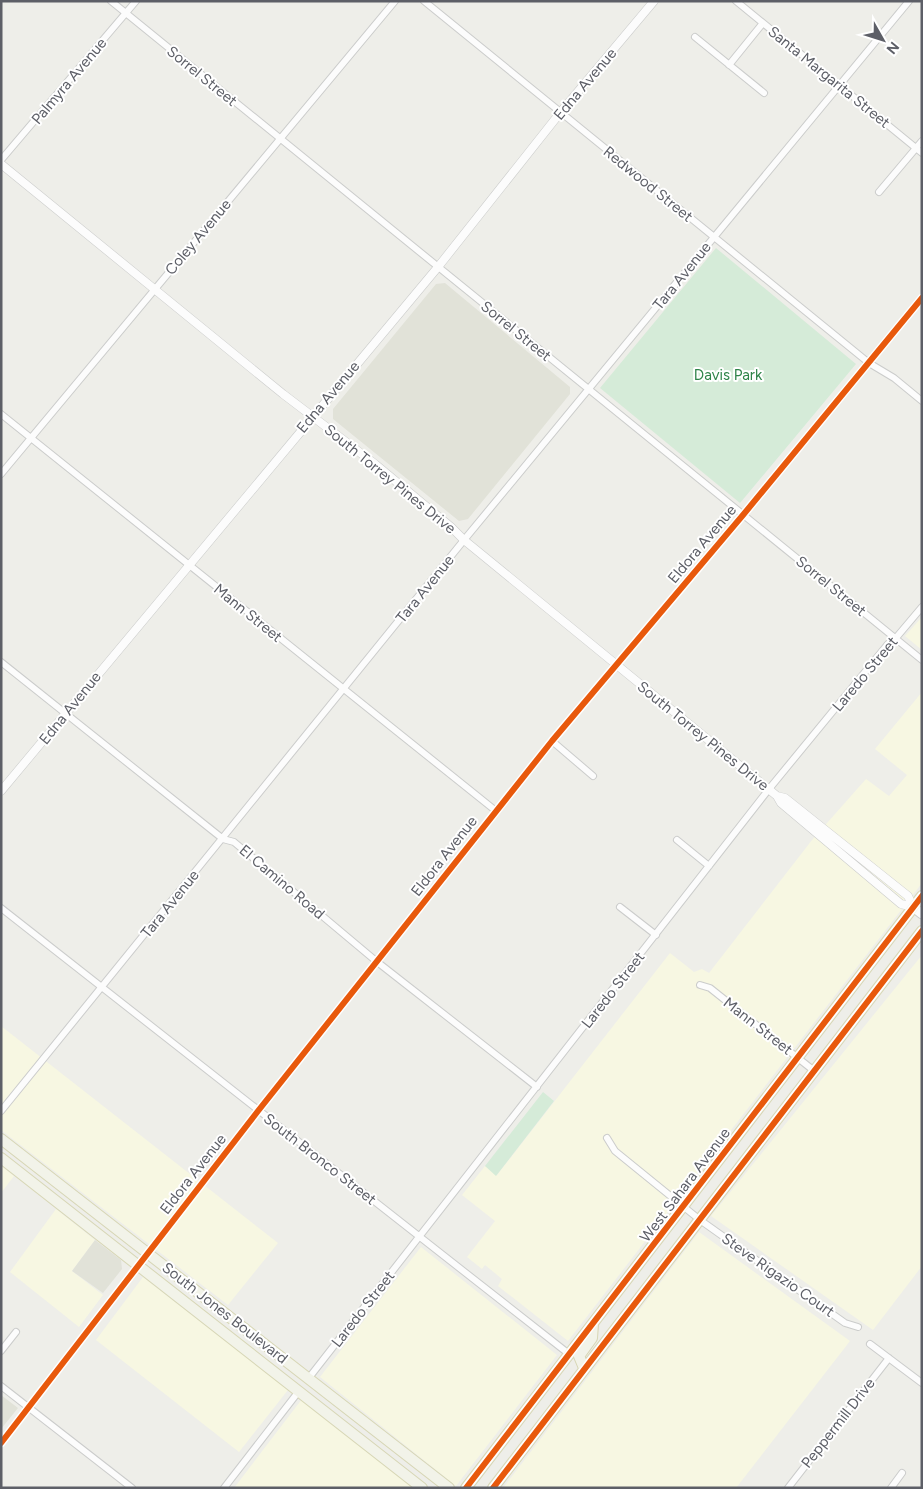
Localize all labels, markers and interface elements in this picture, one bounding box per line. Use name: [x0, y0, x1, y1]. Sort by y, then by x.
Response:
north arrow: [858, 15, 908, 65]
street label: Santa Margarita Street: [764, 22, 894, 132]
street label: Palmyra Avenue: [28, 34, 110, 128]
text: N: [883, 38, 903, 57]
street label: Sorrel Street: [163, 42, 241, 110]
street label: Edna Avenue: [550, 44, 620, 124]
street label: Redwood Street: [600, 142, 697, 226]
street label: Coley Avenue: [161, 196, 235, 278]
street label: Tara Avenue: [649, 238, 715, 314]
street label: Sorrel Street: [477, 297, 555, 365]
street label: Edna Avenue: [293, 357, 363, 437]
park label: Davis Park: [694, 366, 763, 384]
street label: South Torrey Pines Drive: [321, 420, 459, 538]
street label: Eldora Avenue: [664, 501, 740, 587]
street label: Tara Avenue: [392, 551, 458, 627]
street label: Sorrel Street: [792, 552, 870, 620]
street label: Mann Street: [210, 580, 286, 646]
street label: Laredo Street: [829, 633, 902, 715]
street label: Edna Avenue: [35, 668, 105, 748]
street label: South Torrey Pines Drive: [634, 677, 772, 795]
street label: Eldora Avenue: [407, 812, 481, 900]
street label: El Camino Road: [236, 841, 328, 923]
street label: Tara Avenue: [137, 866, 203, 942]
street label: Laredo Street: [578, 948, 649, 1032]
street label: Mann Street: [720, 993, 796, 1059]
street label: South Bronco Street: [260, 1109, 380, 1209]
street label: West Sahara Avenue: [636, 1124, 734, 1246]
street label: Eldora Avenue: [156, 1130, 230, 1218]
street label: Steve Rigazio Court: [718, 1229, 838, 1321]
street label: South Jones Boulevard: [159, 1258, 291, 1368]
street label: Laredo Street: [328, 1267, 399, 1351]
street label: Peppermill Drive: [797, 1375, 879, 1471]

